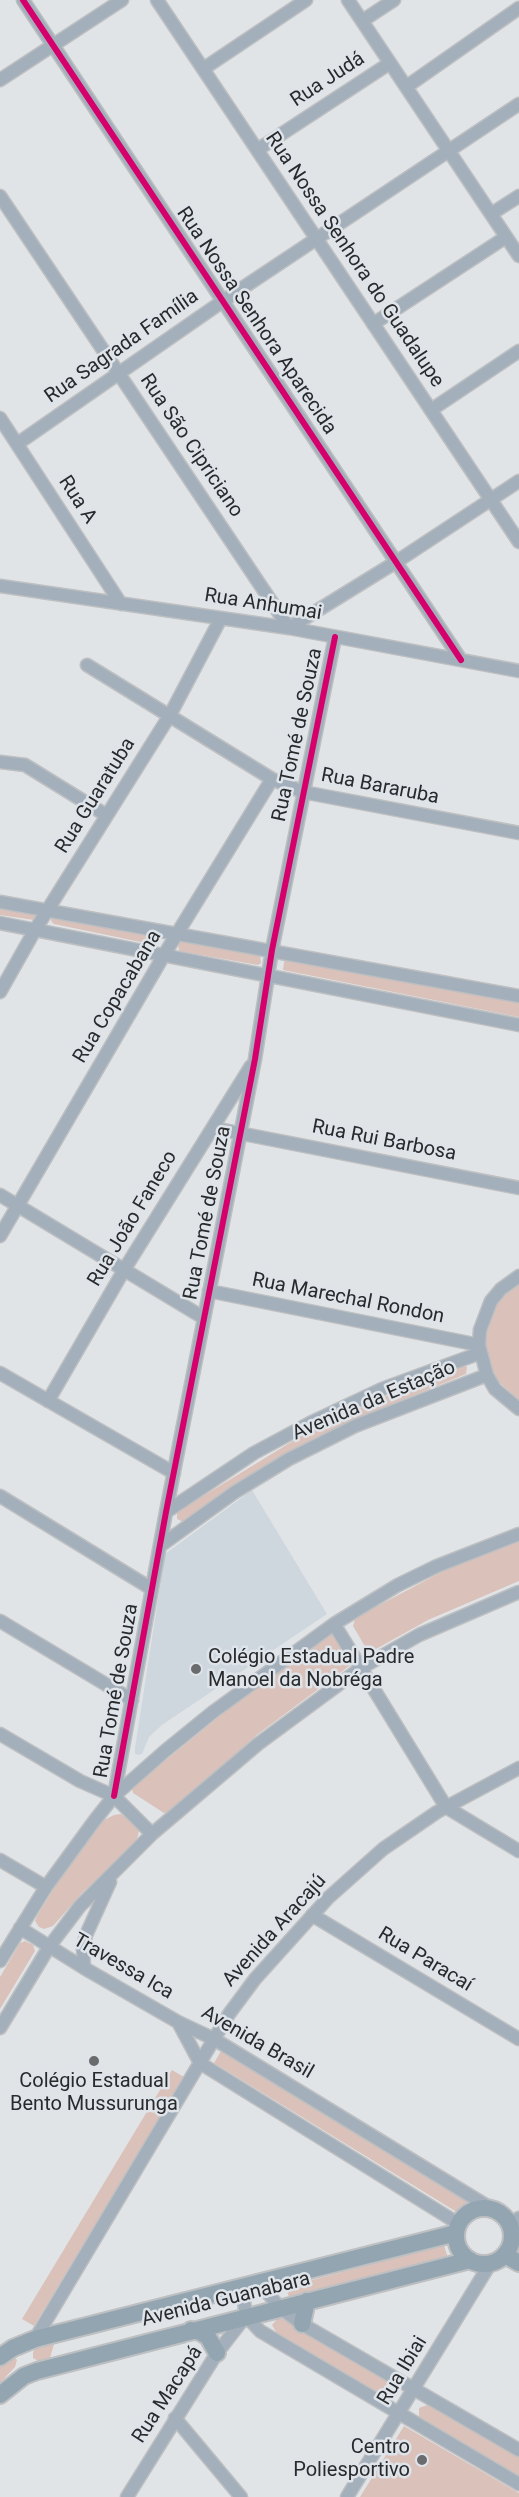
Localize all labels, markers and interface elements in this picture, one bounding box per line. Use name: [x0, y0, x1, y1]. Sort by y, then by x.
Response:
street label: Rua Judá: [286, 47, 370, 113]
street label: Rua Nossa Senhora do Guadalupe: [259, 128, 449, 392]
street label: Rua Nossa Senhora Aparecida: [171, 203, 341, 439]
street label: Rua Sagrada Família: [40, 285, 204, 409]
street label: Rua São Cipriciano: [134, 370, 248, 522]
street label: Rua A: [53, 472, 101, 528]
street label: Rua Anhumai: [203, 584, 323, 626]
street label: Rua Tomé de Souza: [268, 646, 328, 824]
street label: Rua Guaratuba: [51, 734, 141, 858]
street label: Rua Bararuba: [319, 764, 441, 810]
street label: Rua Copacabana: [69, 926, 167, 1068]
street label: Rua Rui Barbosa: [310, 1115, 458, 1167]
street label: Rua Tomé de Souza: [179, 1124, 237, 1302]
street label: Rua João Faneco: [83, 1147, 183, 1291]
street label: Rua Marechal Rondon: [250, 1269, 446, 1329]
street label: Avenida da Estação: [289, 1356, 459, 1446]
street label: Rua Tomé de Souza: [90, 1602, 144, 1780]
place label: Colégio Estadual Padre Manoel da Nobréga: [208, 1646, 414, 1693]
marker: Colégio Estadual Padre Manoel da Nobréga: [189, 1662, 203, 1676]
street label: Avenida Aracajú: [218, 1870, 332, 1992]
street label: Rua Paracaí: [373, 1922, 477, 1998]
street label: Travessa Ica: [69, 1929, 177, 2005]
street label: Avenida Brasil: [197, 2001, 317, 2085]
marker: Colégio Estadual Bento Mussurunga: [87, 2054, 101, 2068]
place label: Colégio Estadual Bento Mussurunga: [10, 2070, 178, 2117]
street label: Avenida Guanabara: [139, 2267, 313, 2333]
street label: Rua Ibiai: [373, 2332, 433, 2410]
street label: Rua Macapá: [128, 2342, 208, 2448]
place label: Centro Poliesportivo: [293, 2436, 410, 2483]
marker: Centro Poliesportivo: [415, 2453, 429, 2467]

